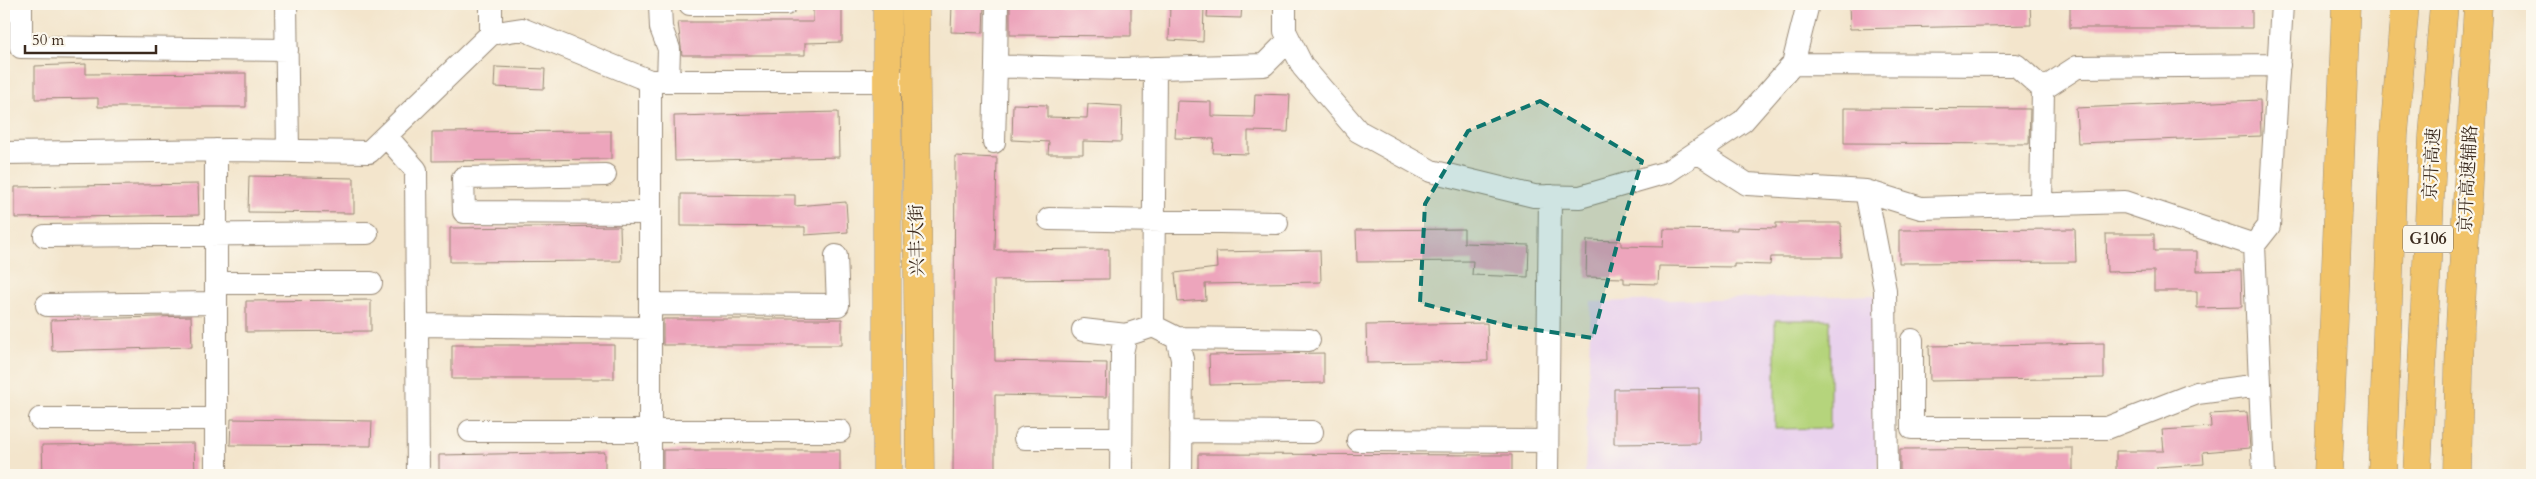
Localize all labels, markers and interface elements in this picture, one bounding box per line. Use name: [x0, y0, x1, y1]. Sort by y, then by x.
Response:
scale bar: [25, 22, 156, 54]
text: 50 m: [32, 30, 64, 50]
street label: 京开高速辅路: [2453, 124, 2483, 234]
street label: 京开高速: [2418, 127, 2446, 201]
street label: 兴丰大街: [904, 204, 930, 276]
road number: G106: [2403, 225, 2453, 252]

